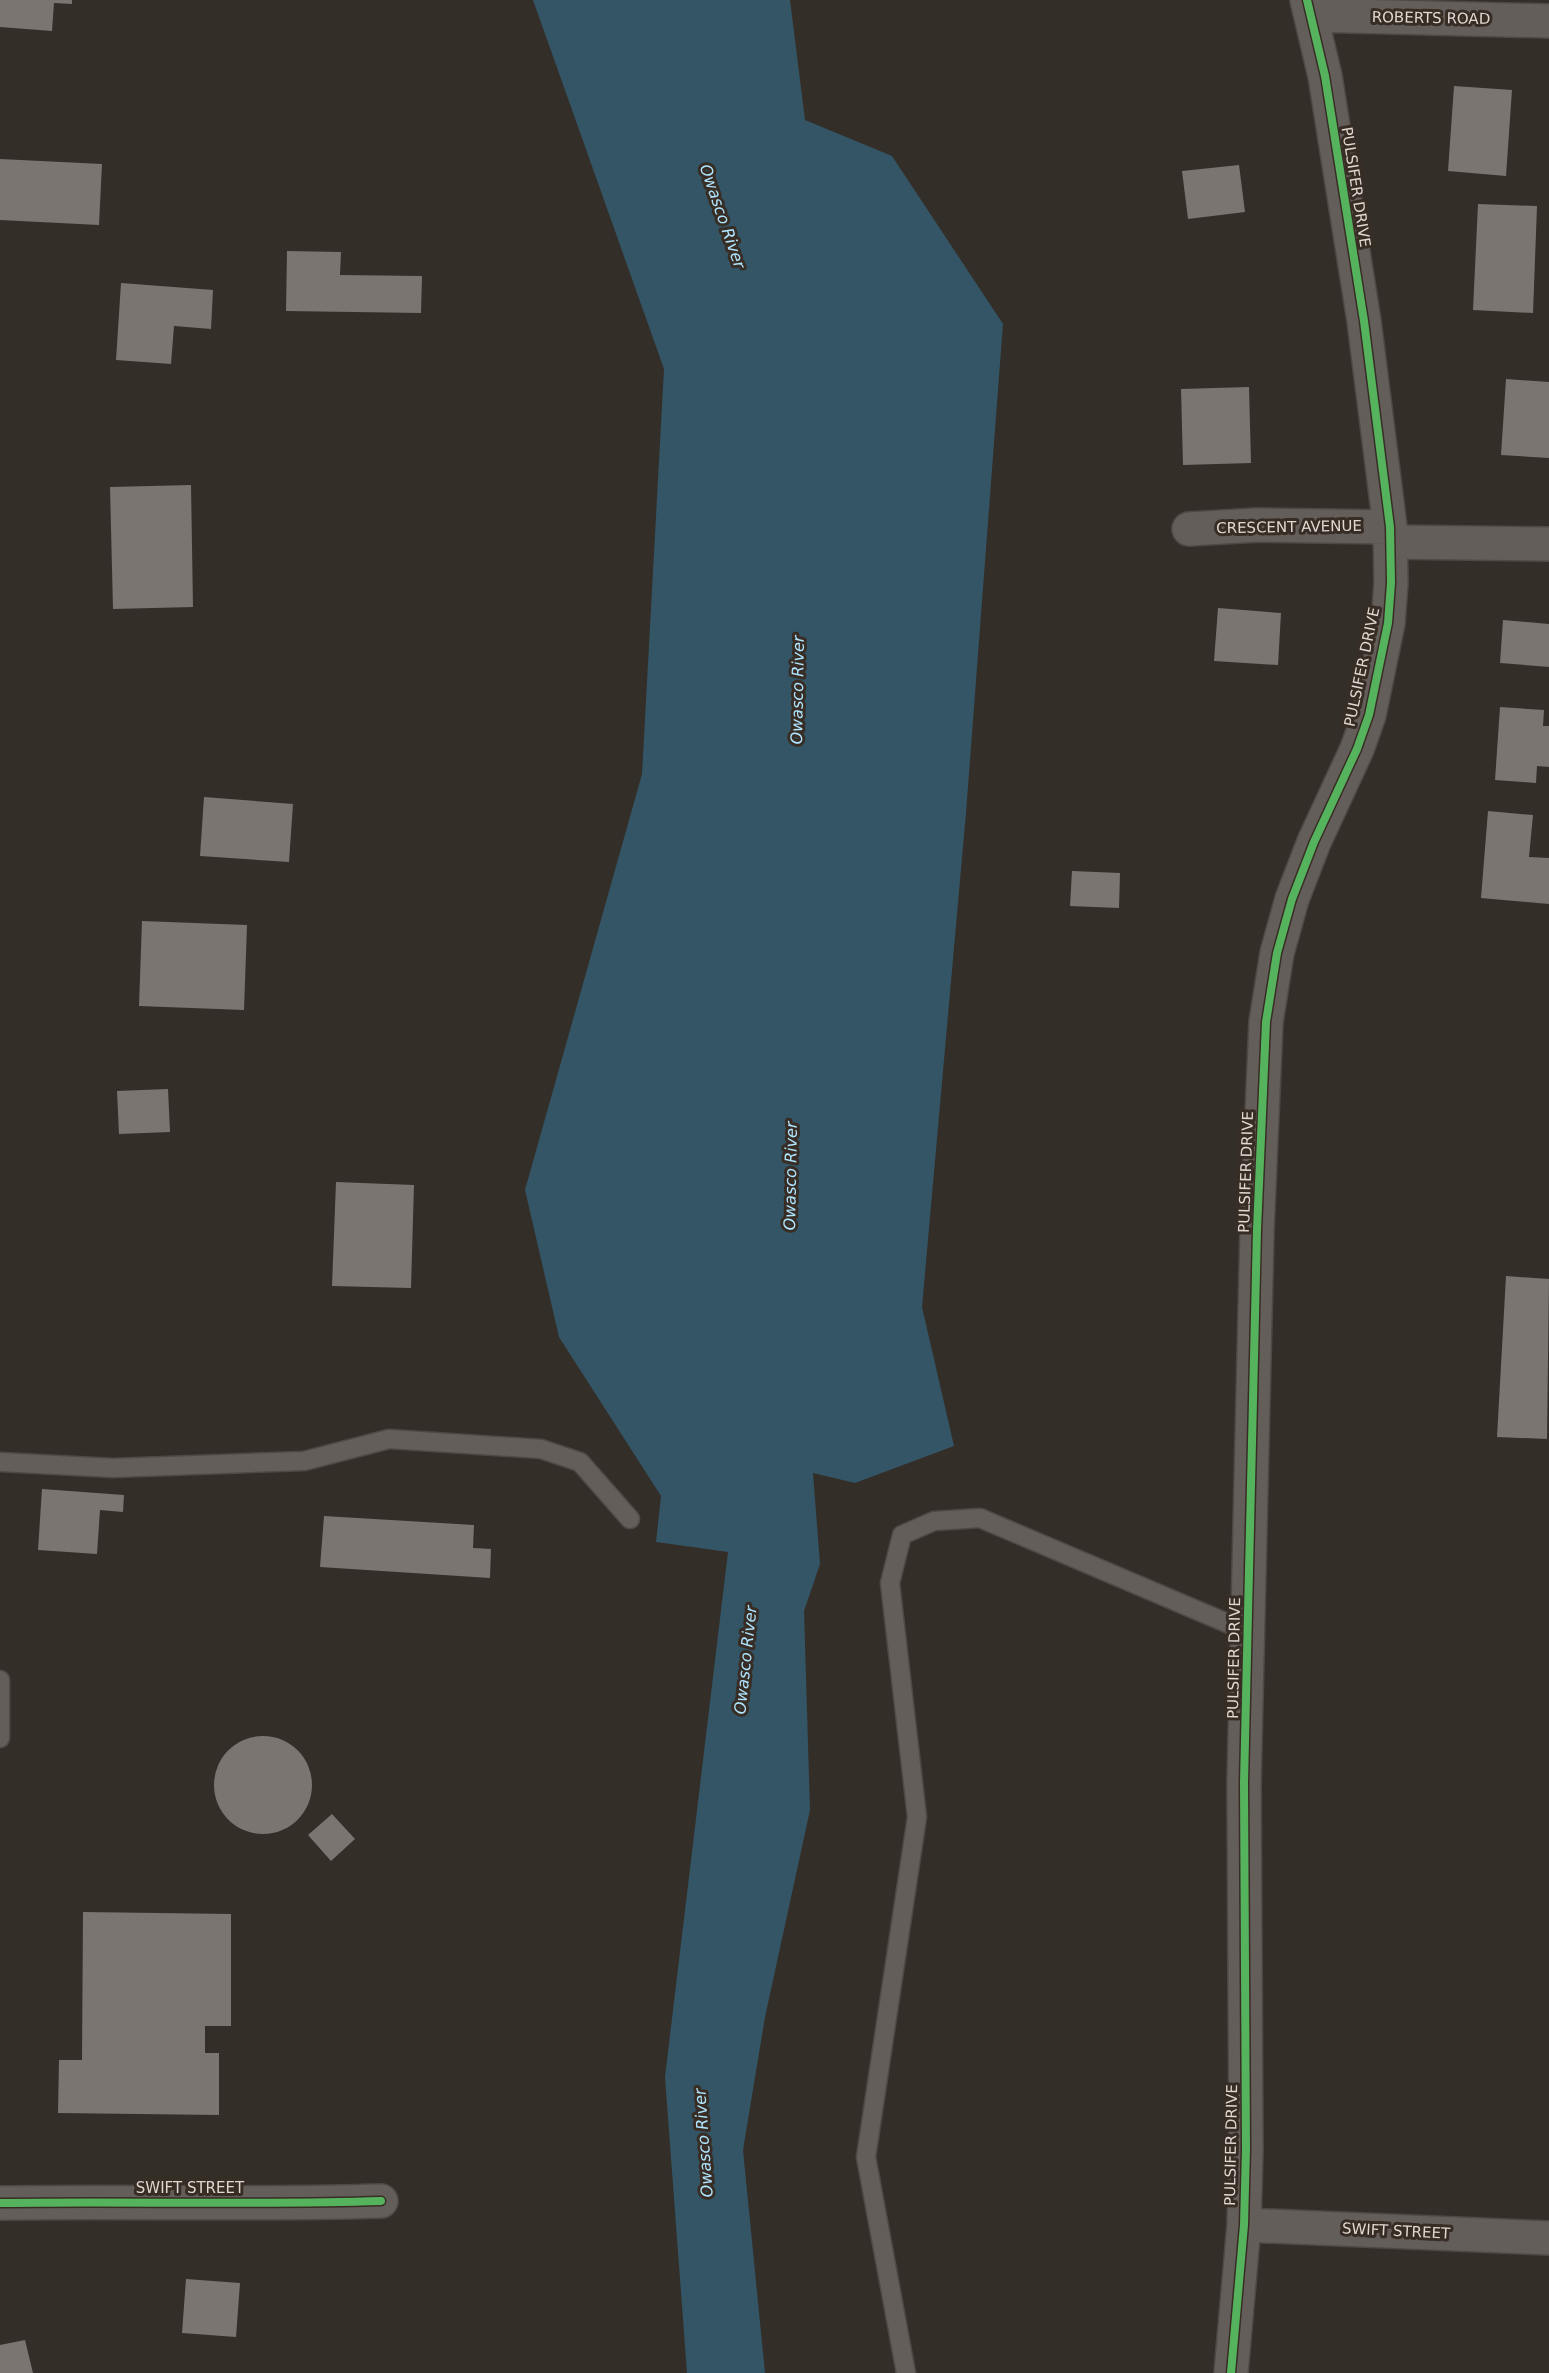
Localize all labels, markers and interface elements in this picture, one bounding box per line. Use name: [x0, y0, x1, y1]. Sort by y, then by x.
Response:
street label: ROBERTS ROAD: [1372, 8, 1490, 28]
street label: PULSIFER DRIVE: [1338, 125, 1374, 249]
water label: Owasco River: [696, 162, 750, 272]
street label: CRESCENT AVENUE: [1216, 517, 1362, 537]
street label: PULSIFER DRIVE: [1341, 606, 1383, 728]
water label: Owasco River: [787, 634, 808, 745]
street label: PULSIFER DRIVE: [1235, 1111, 1257, 1233]
water label: Owasco River: [780, 1120, 801, 1231]
street label: PULSIFER DRIVE: [1224, 1597, 1244, 1719]
water label: Owasco River: [730, 1603, 761, 1715]
street label: PULSIFER DRIVE: [1221, 2084, 1241, 2206]
water label: Owasco River: [690, 2087, 717, 2198]
street label: SWIFT STREET: [136, 2179, 245, 2197]
street label: SWIFT STREET: [1341, 2219, 1451, 2243]

